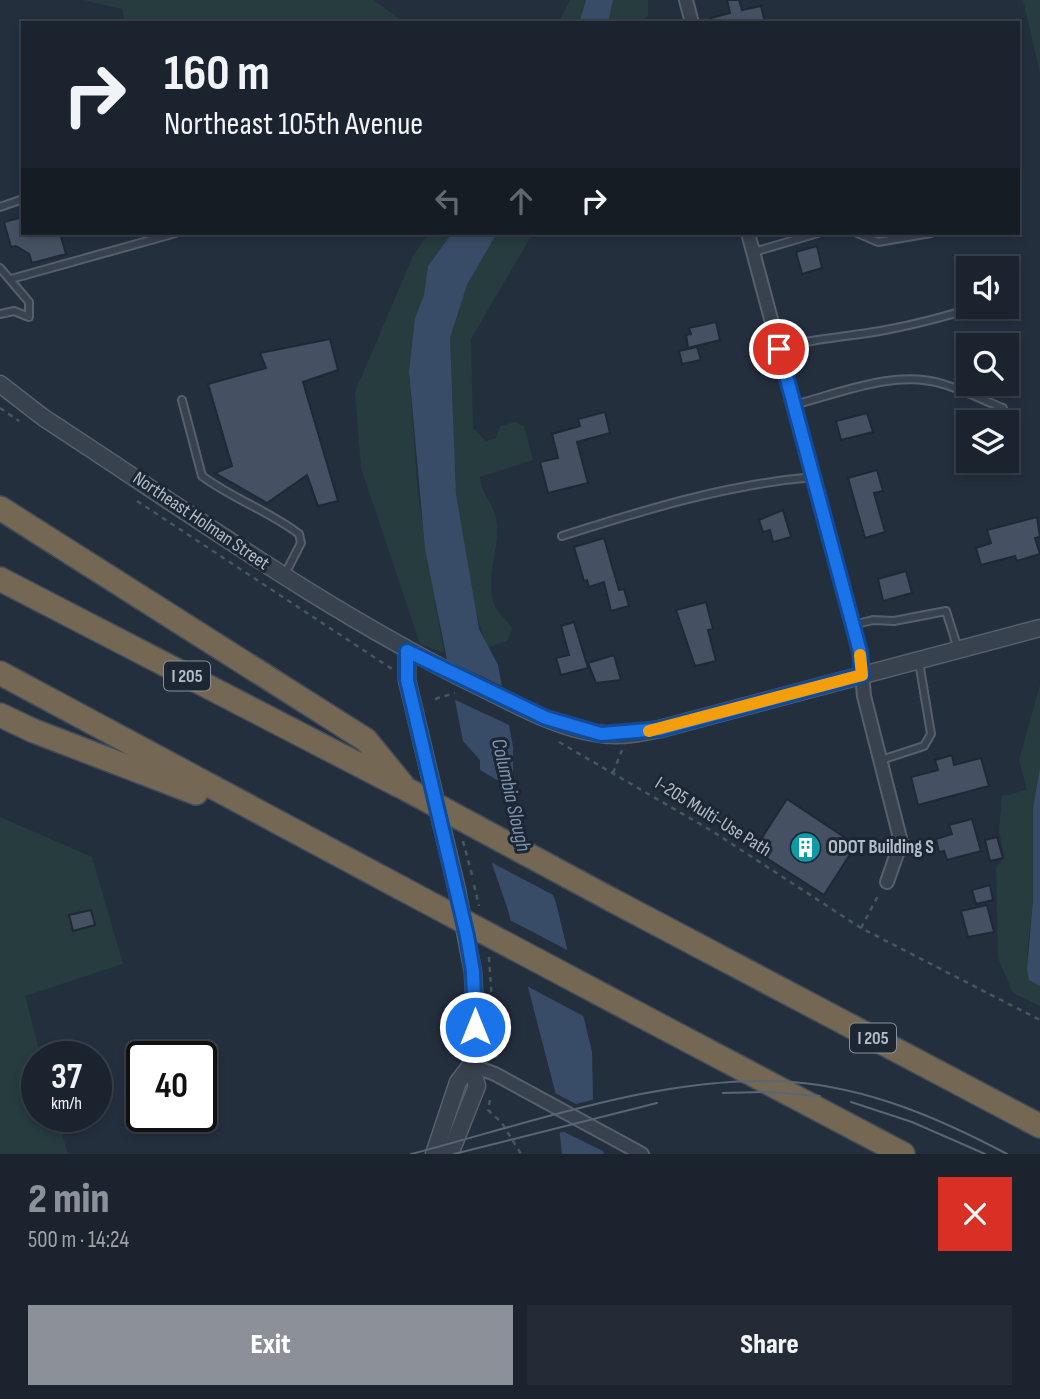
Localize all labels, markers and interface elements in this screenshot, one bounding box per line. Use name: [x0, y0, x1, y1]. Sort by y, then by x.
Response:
text: 160 m: [164, 45, 270, 104]
icon: right: [49, 49, 140, 140]
text: Northeast 105th Avenue: [164, 105, 423, 144]
icon: left: [429, 182, 467, 220]
icon: ahead: [502, 182, 540, 220]
icon: right: [575, 182, 613, 220]
map controls: [956, 256, 1019, 473]
button: sound: [956, 256, 1019, 319]
pin: [749, 319, 809, 379]
icon: arrive: [760, 330, 798, 368]
button: search: [956, 333, 1019, 396]
button: layers: [956, 410, 1019, 473]
street label: Northeast Holman Street: [128, 467, 274, 575]
road number: I 205: [164, 662, 210, 690]
water label: Columbia Slough: [486, 736, 536, 854]
street label: I-205 Multi-Use Path: [651, 772, 775, 862]
building icon: ODOT Building S: [788, 830, 822, 864]
place label: ODOT Building S: [828, 836, 934, 859]
position arrow: [438, 990, 512, 1064]
road number: I 205: [850, 1023, 896, 1052]
speed limit sign: 40: [126, 1041, 217, 1132]
text: 37: [51, 1056, 82, 1099]
text: km/h: [51, 1093, 82, 1114]
text: 2 min: [28, 1174, 109, 1225]
button: close: [938, 1177, 1012, 1251]
text: 500 m · 14:24: [28, 1226, 129, 1254]
button: Exit: [28, 1305, 513, 1385]
button: Share: [527, 1305, 1012, 1385]

